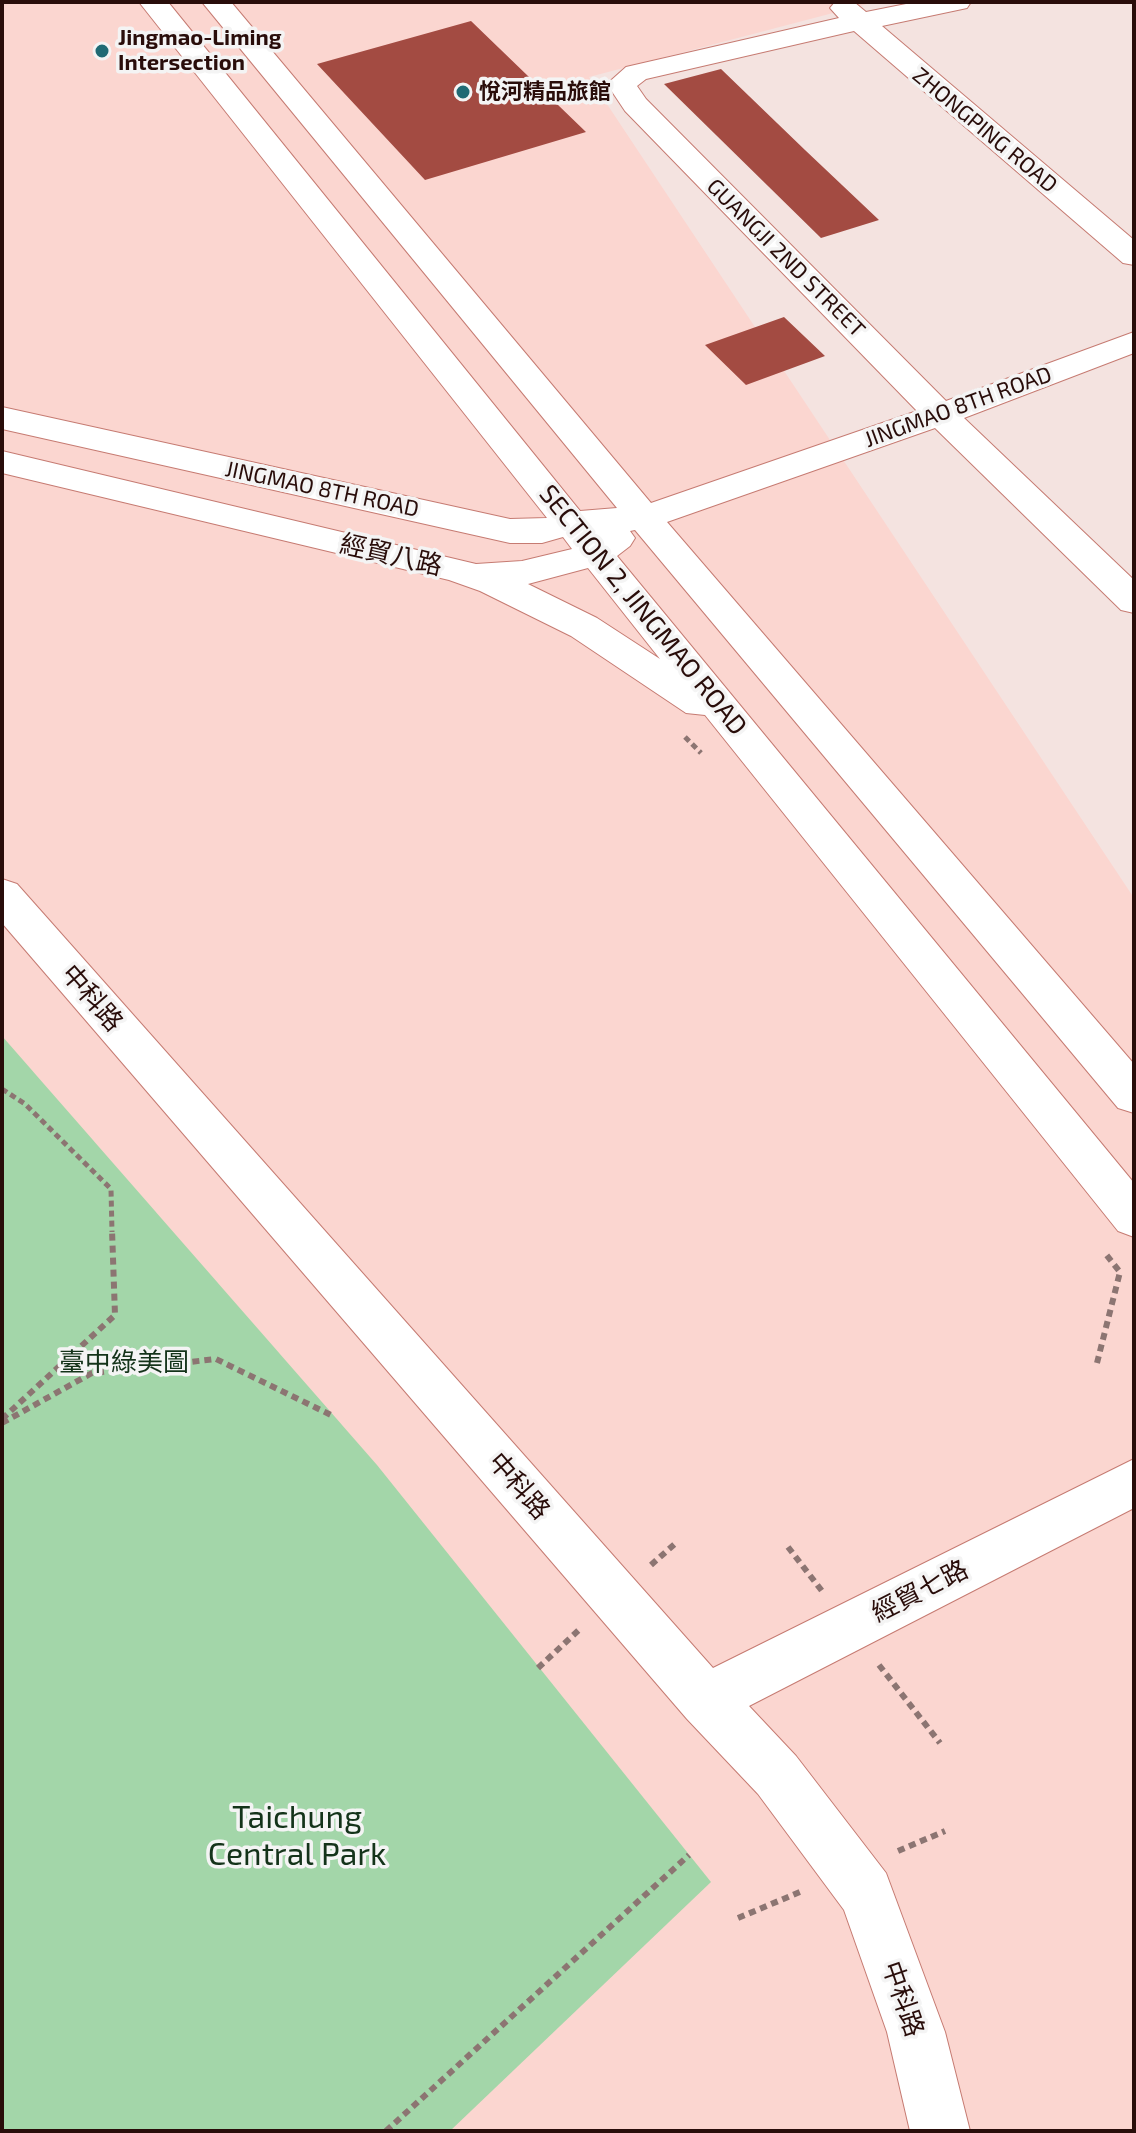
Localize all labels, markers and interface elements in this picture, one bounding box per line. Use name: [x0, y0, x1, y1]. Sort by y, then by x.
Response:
place label: Jingmao-Liming Intersection: [118, 25, 282, 76]
marker: Jingmao-Liming Intersection: [93, 42, 111, 60]
street label: ZHONGPING ROAD: [907, 62, 1063, 198]
place label: 悅河精品旅館: [479, 79, 611, 105]
marker: 悅河精品旅館: [454, 83, 472, 101]
street label: GUANGJI 2ND STREET: [701, 173, 871, 343]
street label: JINGMAO 8TH ROAD: [861, 361, 1055, 453]
street label: JINGMAO 8TH ROAD: [223, 456, 421, 522]
street label: SECTION 2, JINGMAO ROAD: [532, 479, 754, 741]
street label: 經貿八路: [337, 528, 445, 582]
street label: 中科路: [55, 958, 129, 1038]
park label: 臺中綠美圖: [59, 1346, 189, 1378]
street label: 中科路: [482, 1446, 556, 1526]
street label: 經貿七路: [867, 1553, 973, 1629]
park label: Taichung Central Park: [208, 1798, 386, 1873]
street label: 中科路: [876, 1957, 930, 2041]

